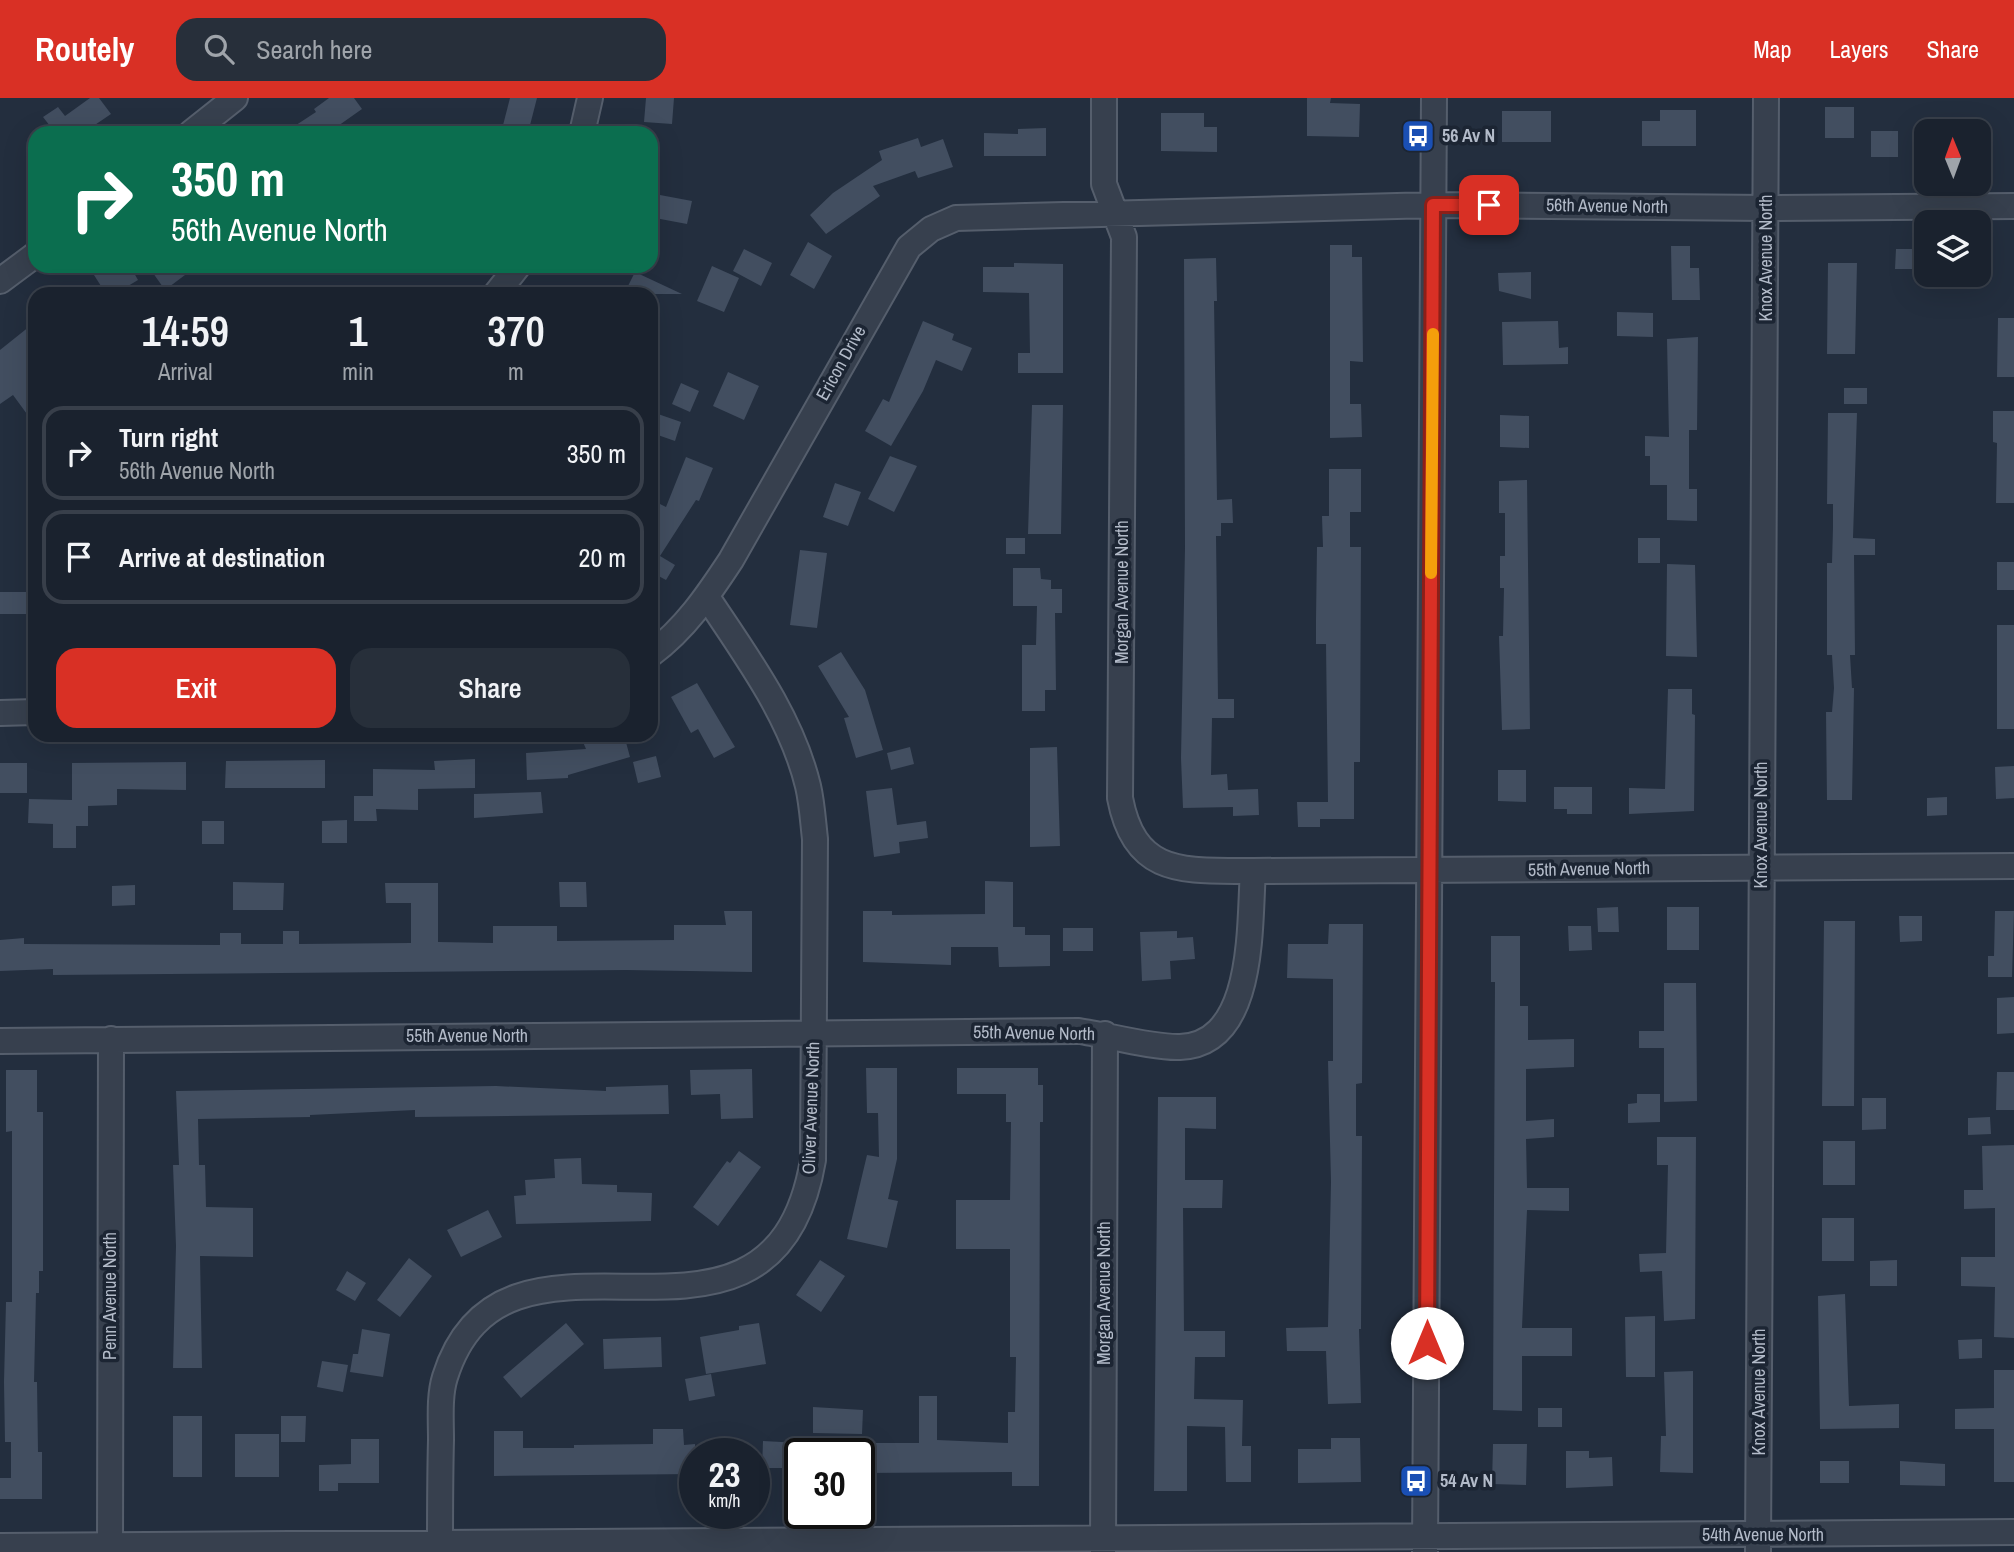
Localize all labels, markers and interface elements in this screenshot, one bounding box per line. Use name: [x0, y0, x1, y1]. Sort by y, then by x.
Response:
search box: [176, 18, 666, 81]
text: Routely: [35, 27, 134, 71]
icon: search: [200, 30, 238, 68]
text: Search here: [256, 32, 372, 67]
text: Map: [1753, 33, 1791, 65]
text: Layers: [1829, 33, 1888, 65]
text: Share: [1926, 33, 1979, 65]
bus stop icon: 56 Av N: [1399, 117, 1437, 155]
north arrow: [1914, 119, 1992, 196]
map controls: [1914, 119, 1991, 287]
place label: 56 Av N: [1442, 123, 1495, 148]
text: 350 m: [171, 145, 285, 211]
icon: right: [56, 154, 147, 245]
pin: [1459, 175, 1519, 235]
icon: arrive: [1470, 186, 1508, 224]
street label: 56th Avenue North: [1546, 192, 1668, 219]
street label: Knox Avenue North: [1753, 195, 1778, 321]
text: 56th Avenue North: [171, 208, 388, 251]
button: layers: [1914, 210, 1991, 287]
text: 14:59: [141, 303, 229, 359]
text: 1: [348, 303, 368, 359]
text: 370: [487, 303, 545, 359]
street label: Ericon Drive: [810, 321, 871, 405]
text: Arrival: [158, 356, 212, 387]
text: min: [342, 356, 374, 387]
text: m: [508, 356, 524, 387]
text: Turn right: [119, 420, 218, 455]
icon: right: [60, 434, 98, 472]
text: 350 m: [567, 436, 626, 471]
text: 56th Avenue North: [119, 455, 275, 486]
street label: Morgan Avenue North: [1109, 520, 1134, 664]
icon: arrive: [60, 538, 98, 576]
text: Arrive at destination: [119, 540, 325, 575]
text: 20 m: [579, 540, 626, 575]
button: Exit: [56, 648, 336, 728]
button: Share: [350, 648, 630, 728]
street label: Knox Avenue North: [1748, 762, 1773, 888]
street label: 55th Avenue North: [1528, 855, 1650, 882]
street label: 55th Avenue North: [973, 1019, 1095, 1046]
street label: 55th Avenue North: [406, 1023, 528, 1048]
street label: Oliver Avenue North: [796, 1041, 825, 1175]
street label: Morgan Avenue North: [1091, 1221, 1116, 1365]
street label: Penn Avenue North: [97, 1232, 122, 1360]
position arrow: [1390, 1306, 1464, 1380]
street label: Knox Avenue North: [1746, 1329, 1771, 1455]
speed limit sign: 30: [784, 1438, 875, 1529]
text: 23: [709, 1451, 740, 1498]
bus stop icon: 54 Av N: [1397, 1462, 1435, 1500]
place label: 54 Av N: [1440, 1468, 1493, 1493]
text: km/h: [709, 1488, 741, 1513]
street label: 54th Avenue North: [1702, 1522, 1824, 1547]

